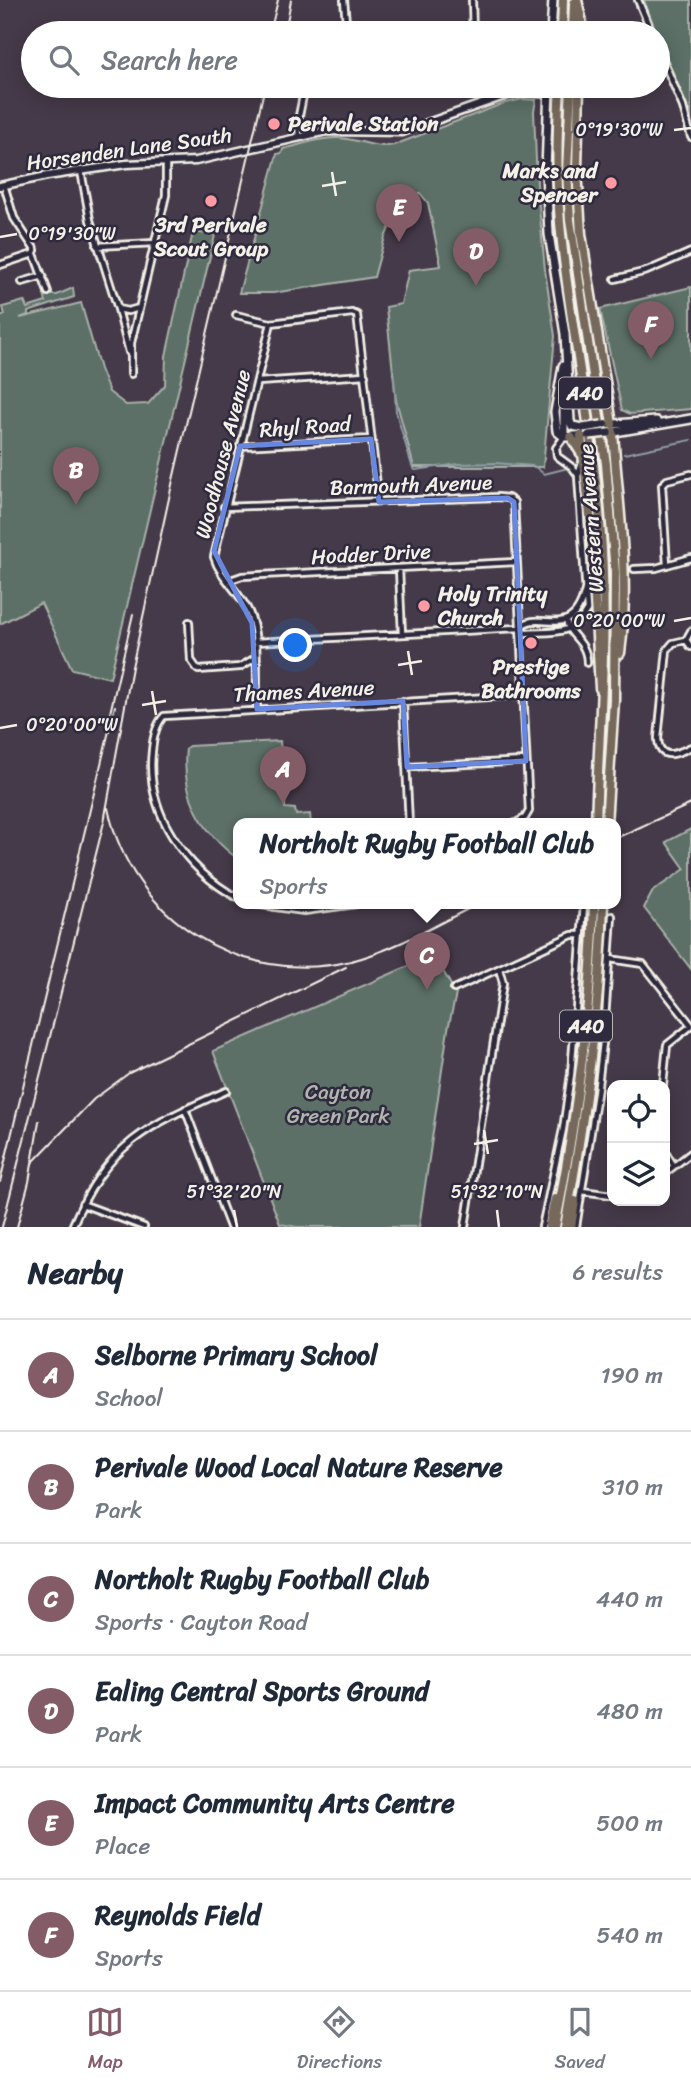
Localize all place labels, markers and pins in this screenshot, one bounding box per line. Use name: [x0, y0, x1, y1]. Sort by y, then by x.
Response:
place label: Perivale Station: [288, 105, 439, 143]
marker: Perivale Station: [266, 116, 282, 132]
place label: Marks and Spencer: [502, 152, 599, 214]
marker: Marks and Spencer: [603, 175, 619, 191]
pin: E: [376, 184, 422, 242]
marker: 3rd Perivale Scout Group: [203, 193, 219, 209]
place label: 3rd Perivale Scout Group: [153, 206, 269, 268]
pin: D: [453, 228, 499, 286]
pin: F: [628, 301, 674, 359]
pin: B: [53, 447, 99, 505]
place label: Holy Trinity Church: [437, 575, 548, 637]
marker: Holy Trinity Church: [416, 598, 432, 614]
marker: Prestige Bathrooms: [523, 635, 539, 651]
place label: Prestige Bathrooms: [481, 648, 581, 710]
pin: A: [260, 746, 306, 804]
pin: C: [404, 932, 450, 990]

